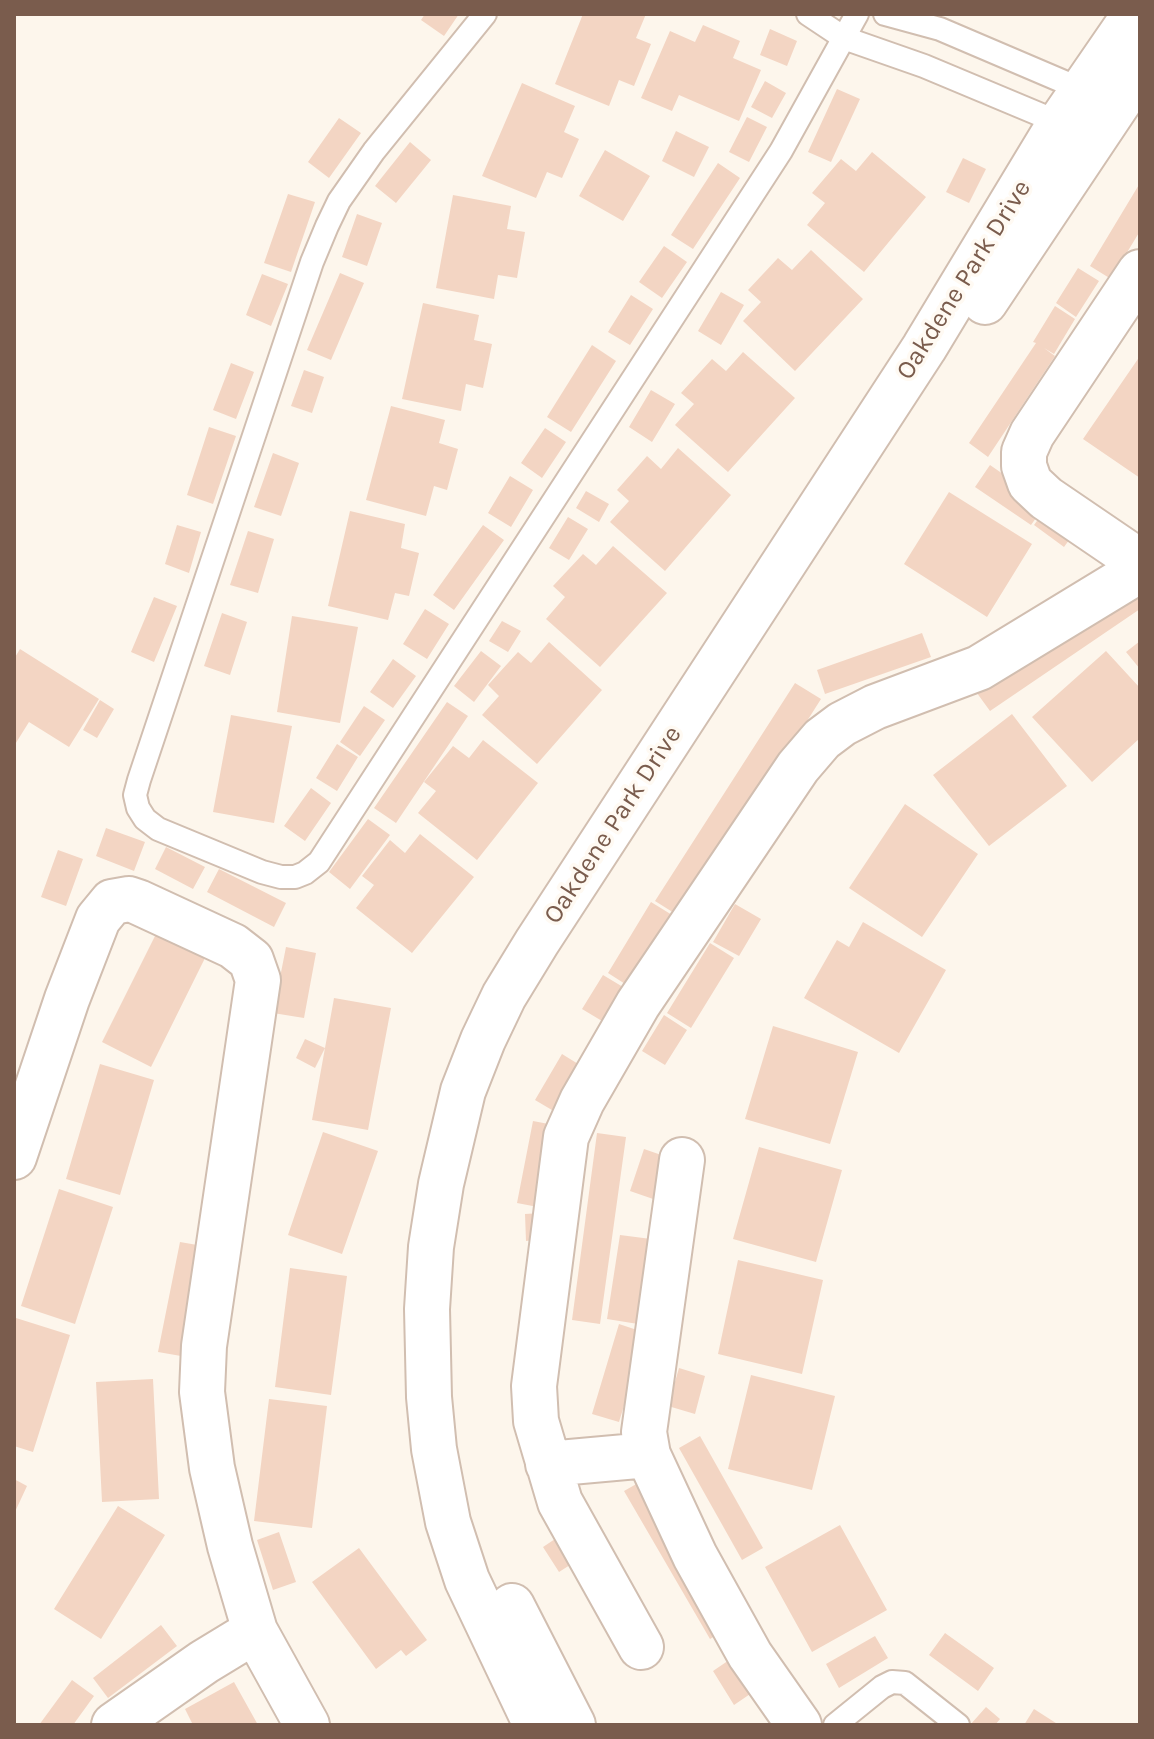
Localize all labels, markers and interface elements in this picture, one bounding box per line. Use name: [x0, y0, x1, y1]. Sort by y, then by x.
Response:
street label: Oakdene Park Drive: [890, 174, 1038, 386]
street label: Oakdene Park Drive: [537, 720, 689, 930]

